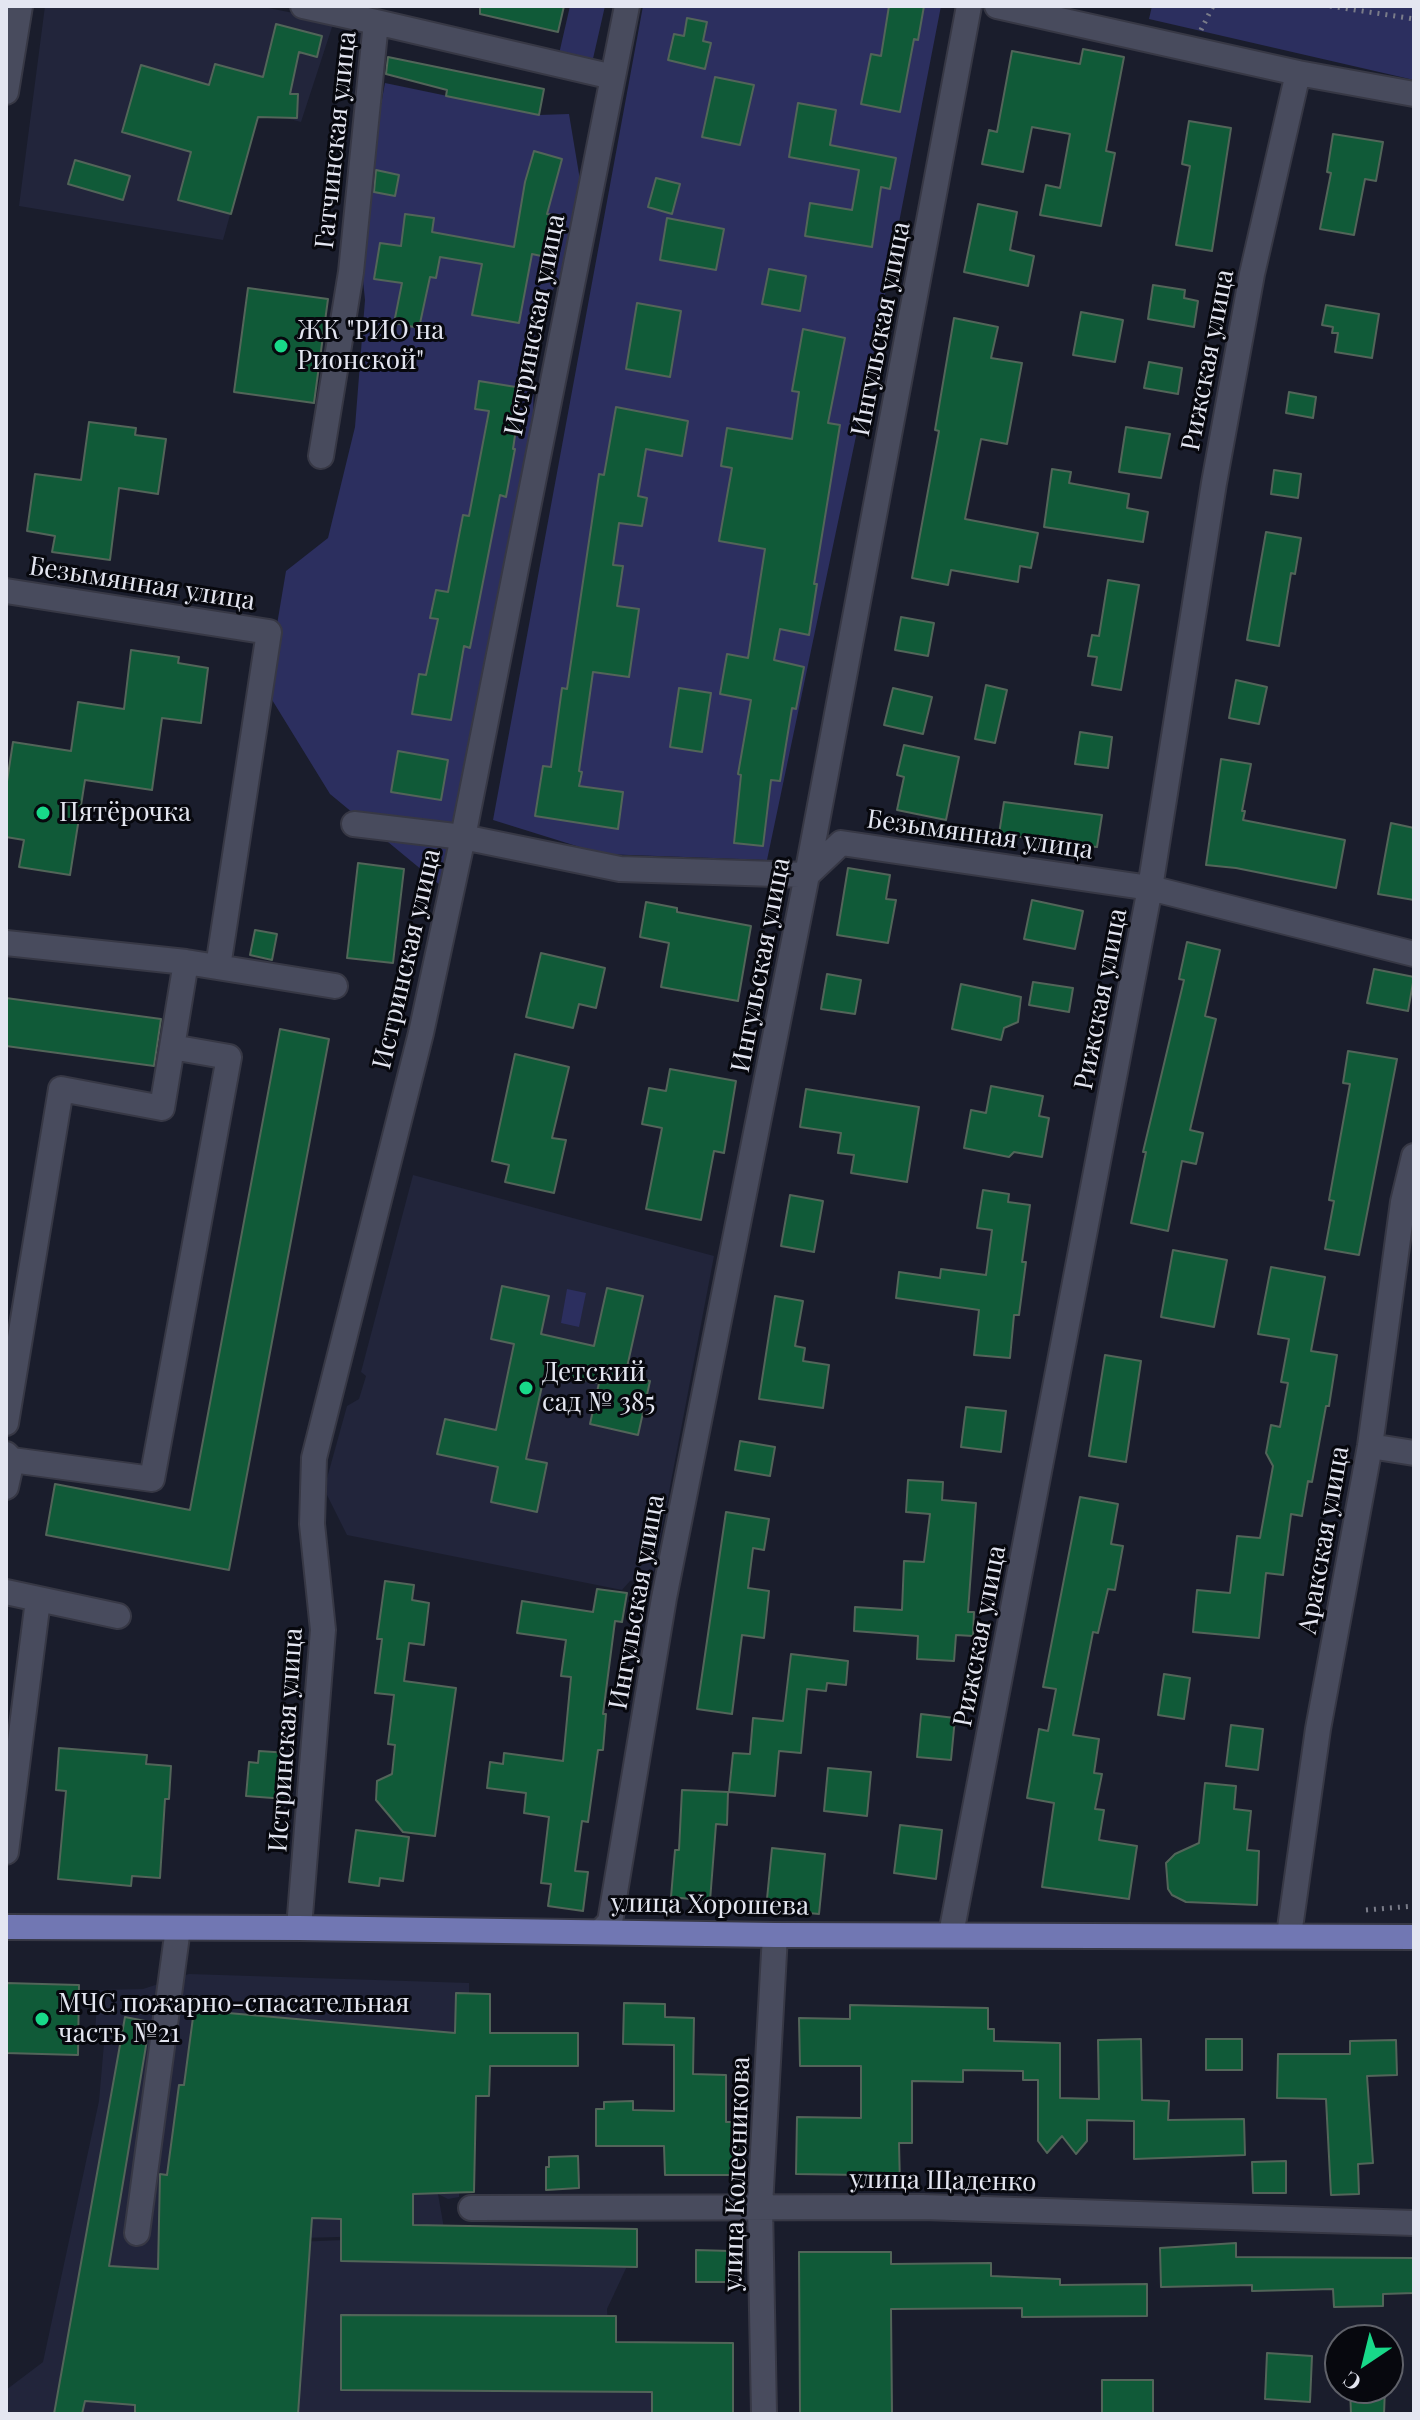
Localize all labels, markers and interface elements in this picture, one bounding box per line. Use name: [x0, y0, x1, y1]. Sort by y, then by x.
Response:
street label: Гатчинская улица: [309, 30, 363, 250]
street label: Истринская улица: [498, 212, 572, 438]
street label: Ингульская улица: [845, 219, 917, 439]
street label: Рижская улица: [1175, 267, 1241, 453]
place label: ЖК "РИО на Рионской": [297, 315, 444, 376]
marker: ЖК "РИО на Рионской": [272, 337, 290, 355]
street label: Безымянная улица: [27, 551, 257, 617]
place label: Пятёрочка: [59, 797, 191, 829]
marker: Пятёрочка: [34, 804, 52, 822]
street label: Безымянная улица: [865, 804, 1095, 866]
street label: Истринская улица: [366, 846, 448, 1072]
street label: Ингульская улица: [725, 855, 797, 1075]
street label: Рижская улица: [1068, 906, 1134, 1092]
place label: Детский сад № 385: [542, 1357, 655, 1418]
marker: Детский сад № 385: [517, 1379, 535, 1397]
street label: Аракская улица: [1292, 1444, 1356, 1636]
street label: Ингульская улица: [603, 1492, 671, 1712]
street label: Рижская улица: [947, 1543, 1013, 1729]
street label: Истринская улица: [263, 1627, 309, 1853]
street label: улица Хорошева: [611, 1888, 809, 1922]
place label: МЧС пожарно-спасательная часть №21: [58, 1988, 409, 2050]
marker: МЧС пожарно-спасательная часть №21: [33, 2010, 51, 2028]
street label: улица Колесникова: [717, 2056, 757, 2292]
street label: улица Щаденко: [849, 2164, 1037, 2198]
north arrow: [1324, 2324, 1404, 2404]
text: С: [1336, 2365, 1366, 2399]

